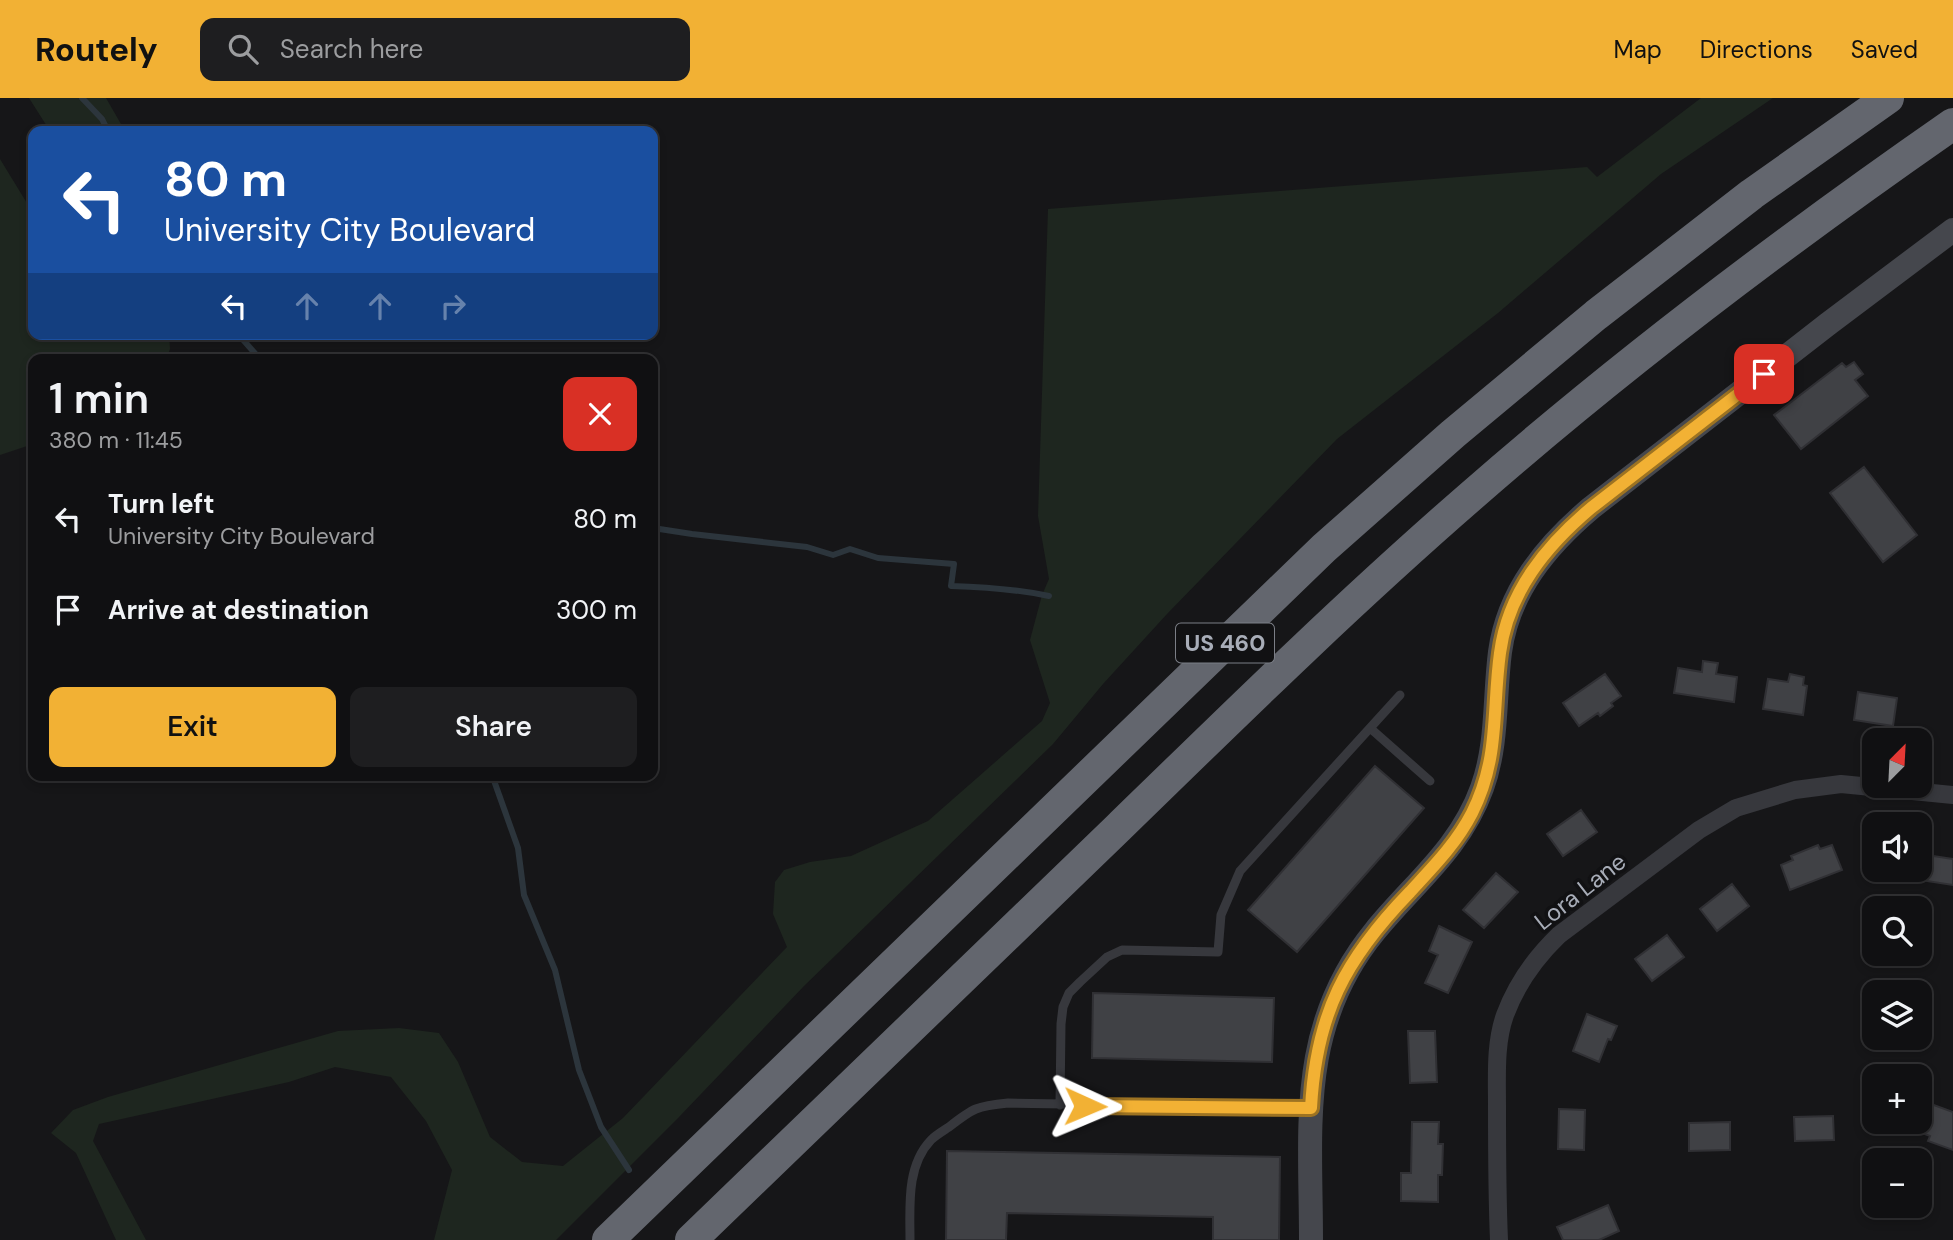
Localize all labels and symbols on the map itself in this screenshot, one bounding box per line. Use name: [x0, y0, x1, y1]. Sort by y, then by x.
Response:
pin: [1734, 344, 1794, 404]
road number: US 460: [1176, 624, 1274, 663]
north arrow: [1862, 728, 1932, 798]
street label: Lora Lane: [1528, 846, 1632, 936]
position arrow: [1048, 1069, 1122, 1143]

